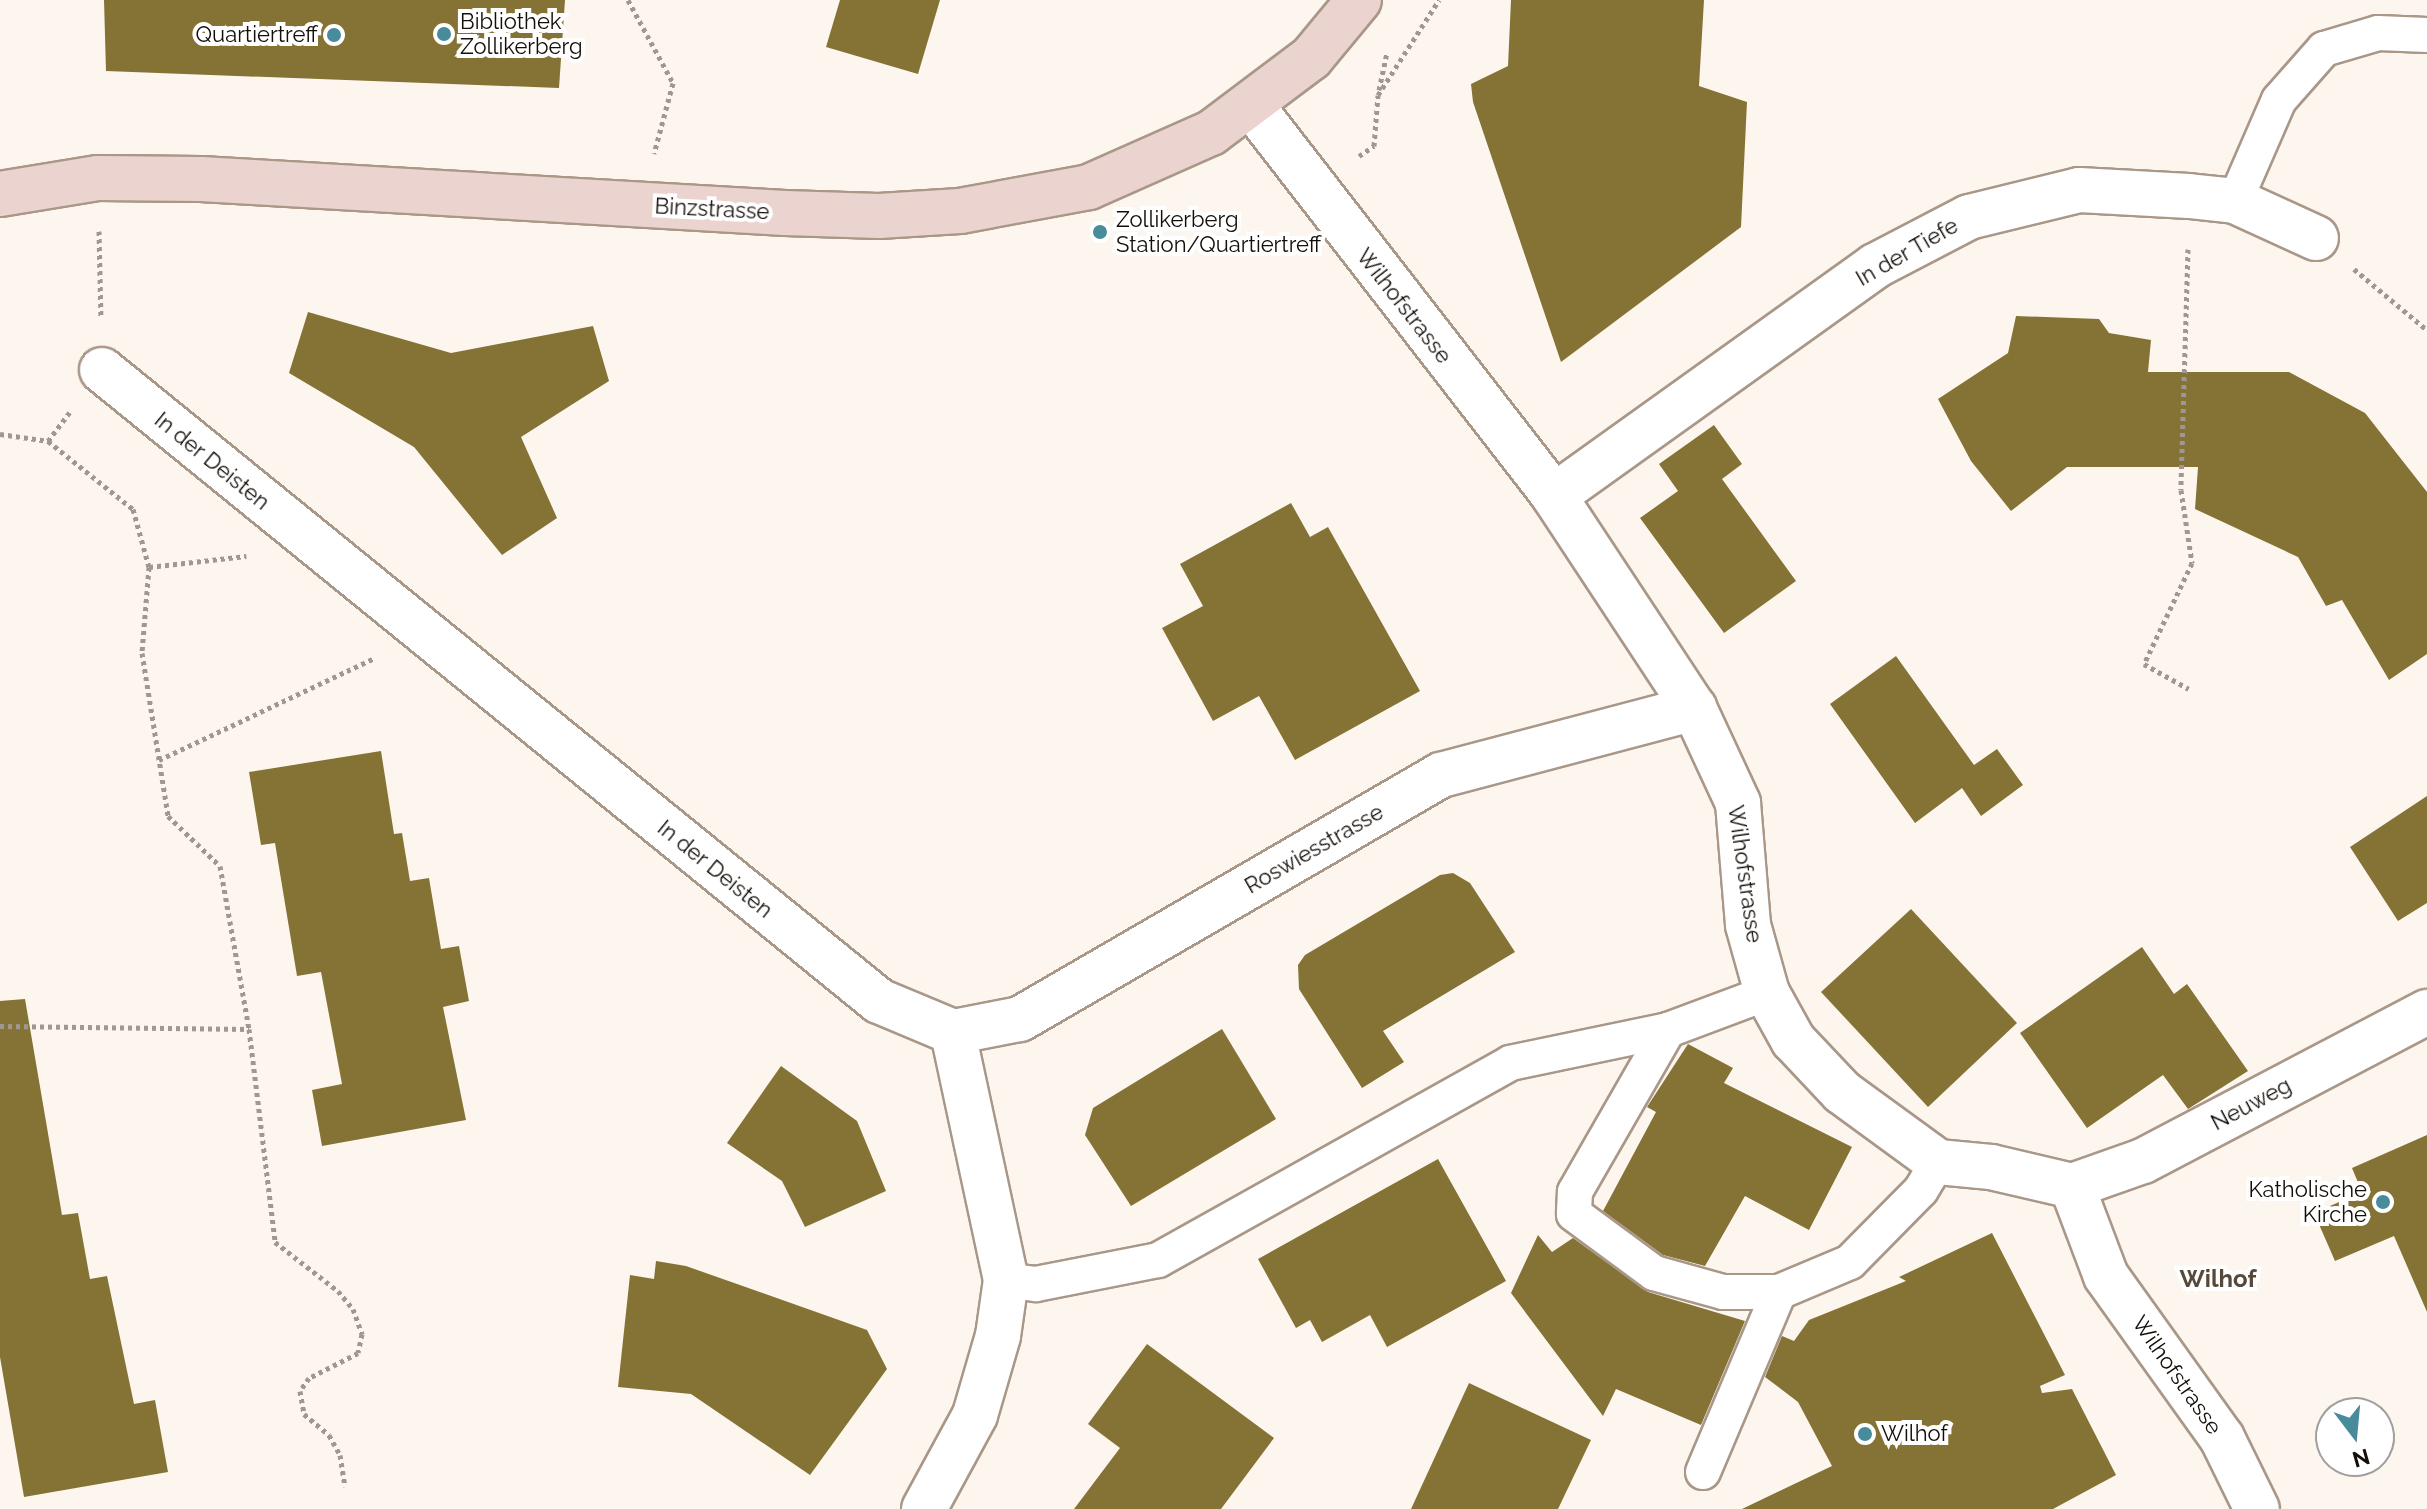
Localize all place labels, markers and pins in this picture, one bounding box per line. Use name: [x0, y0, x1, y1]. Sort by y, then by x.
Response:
place label: Bibliothek Zollikerberg: [460, 8, 583, 60]
place label: Quartiertreff: [196, 22, 318, 48]
marker: Bibliothek Zollikerberg: [435, 25, 453, 43]
marker: Quartiertreff: [325, 26, 343, 44]
place label: Zollikerberg Station/Quartiertreff: [1116, 206, 1322, 258]
marker: Zollikerberg Station/Quartiertreff: [1091, 223, 1109, 241]
place label: Katholische Kirche: [2248, 1176, 2367, 1228]
marker: Katholische Kirche: [2374, 1193, 2392, 1211]
place label: Wilhof: [1881, 1421, 1948, 1447]
marker: Wilhof: [1856, 1425, 1874, 1443]

